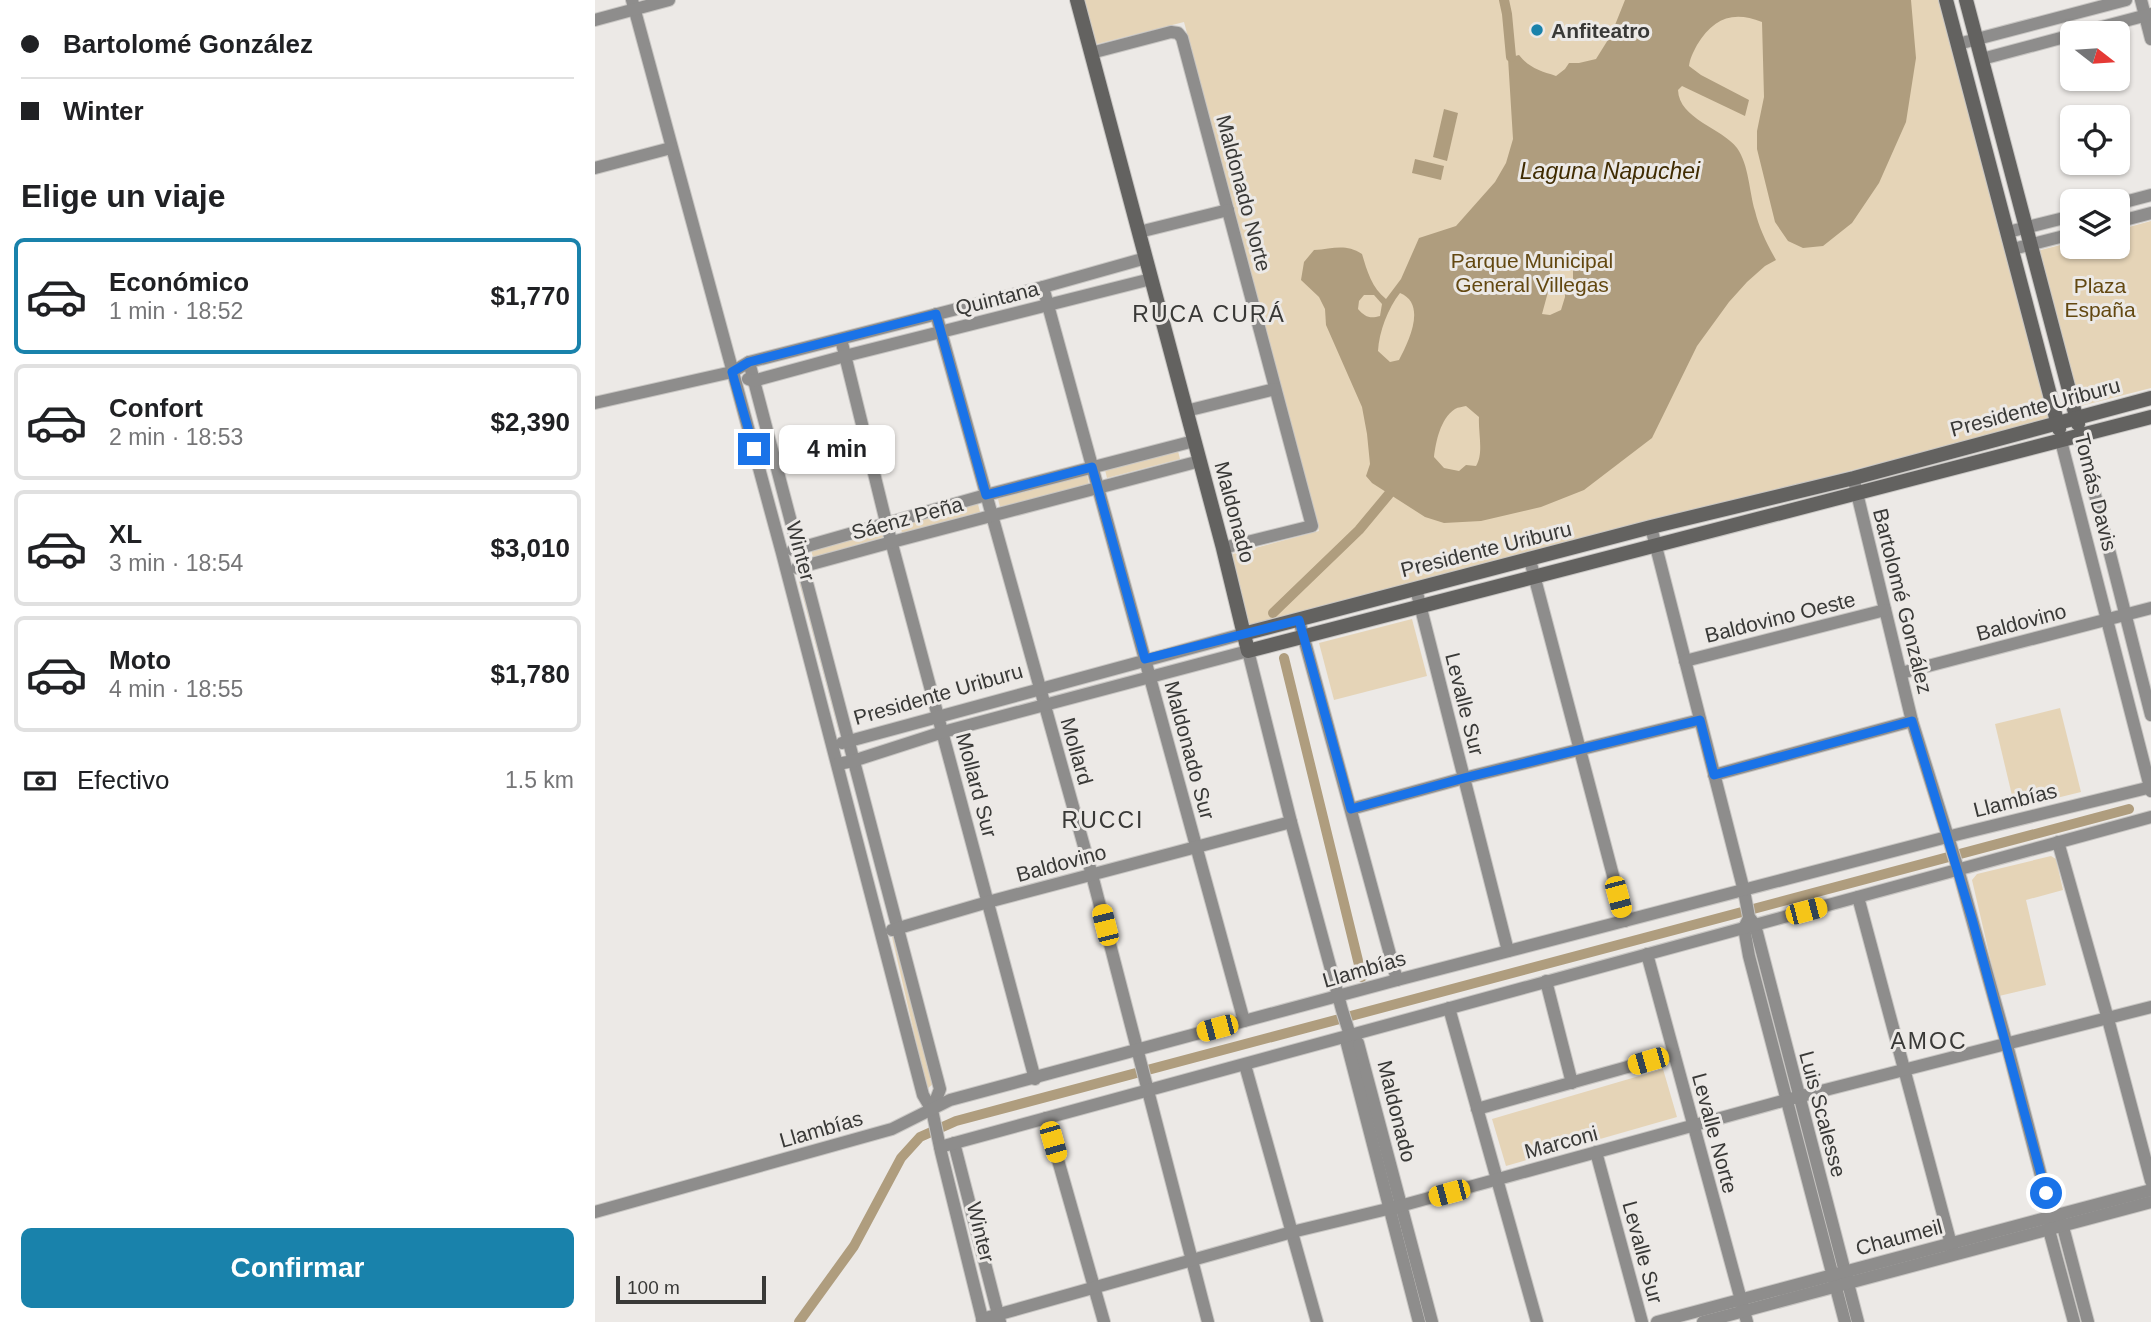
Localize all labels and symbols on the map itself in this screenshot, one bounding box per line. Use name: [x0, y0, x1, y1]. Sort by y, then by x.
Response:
place label: Anfiteatro: [1551, 19, 1650, 42]
north arrow: [2060, 21, 2130, 91]
marker: Anfiteatro: [1529, 22, 1545, 38]
street label: Maldonado Norte: [1212, 112, 1276, 274]
water label: Laguna Napuchei: [1520, 158, 1701, 184]
park label: Parque Municipal General Villegas: [1451, 249, 1613, 296]
park label: Plaza España: [2064, 274, 2136, 321]
street label: Quintana: [953, 276, 1041, 319]
district label: RUCA CURÁ: [1132, 301, 1286, 327]
street label: Presidente Uriburu: [1947, 373, 2123, 441]
callout: 4 min: [779, 424, 894, 474]
street label: Tomás Davis: [2070, 431, 2122, 553]
route end: [738, 433, 770, 465]
street label: Maldonado: [1210, 459, 1260, 565]
street label: Sáenz Peña: [849, 492, 966, 544]
street label: Bartolomé González: [1869, 506, 1937, 696]
street label: Presidente Uriburu: [1398, 517, 1574, 581]
street label: Winter: [782, 519, 820, 583]
street label: Baldovino Oeste: [1702, 587, 1858, 647]
street label: Baldovino: [1973, 599, 2069, 645]
street label: Levalle Sur: [1441, 650, 1489, 758]
street label: Presidente Uriburu: [851, 659, 1025, 729]
street label: Maldonado Sur: [1160, 678, 1220, 822]
street label: Mollard: [1056, 715, 1098, 787]
street label: Mollard Sur: [952, 730, 1002, 840]
street label: Llambías: [1971, 779, 2059, 821]
district label: RUCCI: [1062, 807, 1144, 833]
street label: Baldovino: [1013, 840, 1109, 886]
car: [1603, 874, 1634, 920]
car: [1783, 895, 1830, 927]
car: [1090, 902, 1121, 948]
street label: Llambías: [1320, 946, 1408, 992]
car: [1194, 1012, 1241, 1044]
district label: AMOC: [1891, 1028, 1968, 1054]
car: [1625, 1045, 1672, 1077]
street label: Luis Scalesse: [1795, 1048, 1851, 1180]
street label: Maldonado: [1373, 1058, 1421, 1164]
street label: Levalle Norte: [1688, 1070, 1742, 1196]
street label: Llambías: [777, 1106, 865, 1152]
car: [1038, 1119, 1069, 1165]
street label: Marconi: [1522, 1121, 1600, 1163]
car: [1426, 1177, 1473, 1209]
route start: [2030, 1177, 2062, 1209]
street label: Levalle Sur: [1618, 1198, 1668, 1306]
street label: Winter: [963, 1200, 999, 1264]
street label: Chaumeil: [1853, 1214, 1945, 1260]
scale bar: [616, 1273, 767, 1305]

